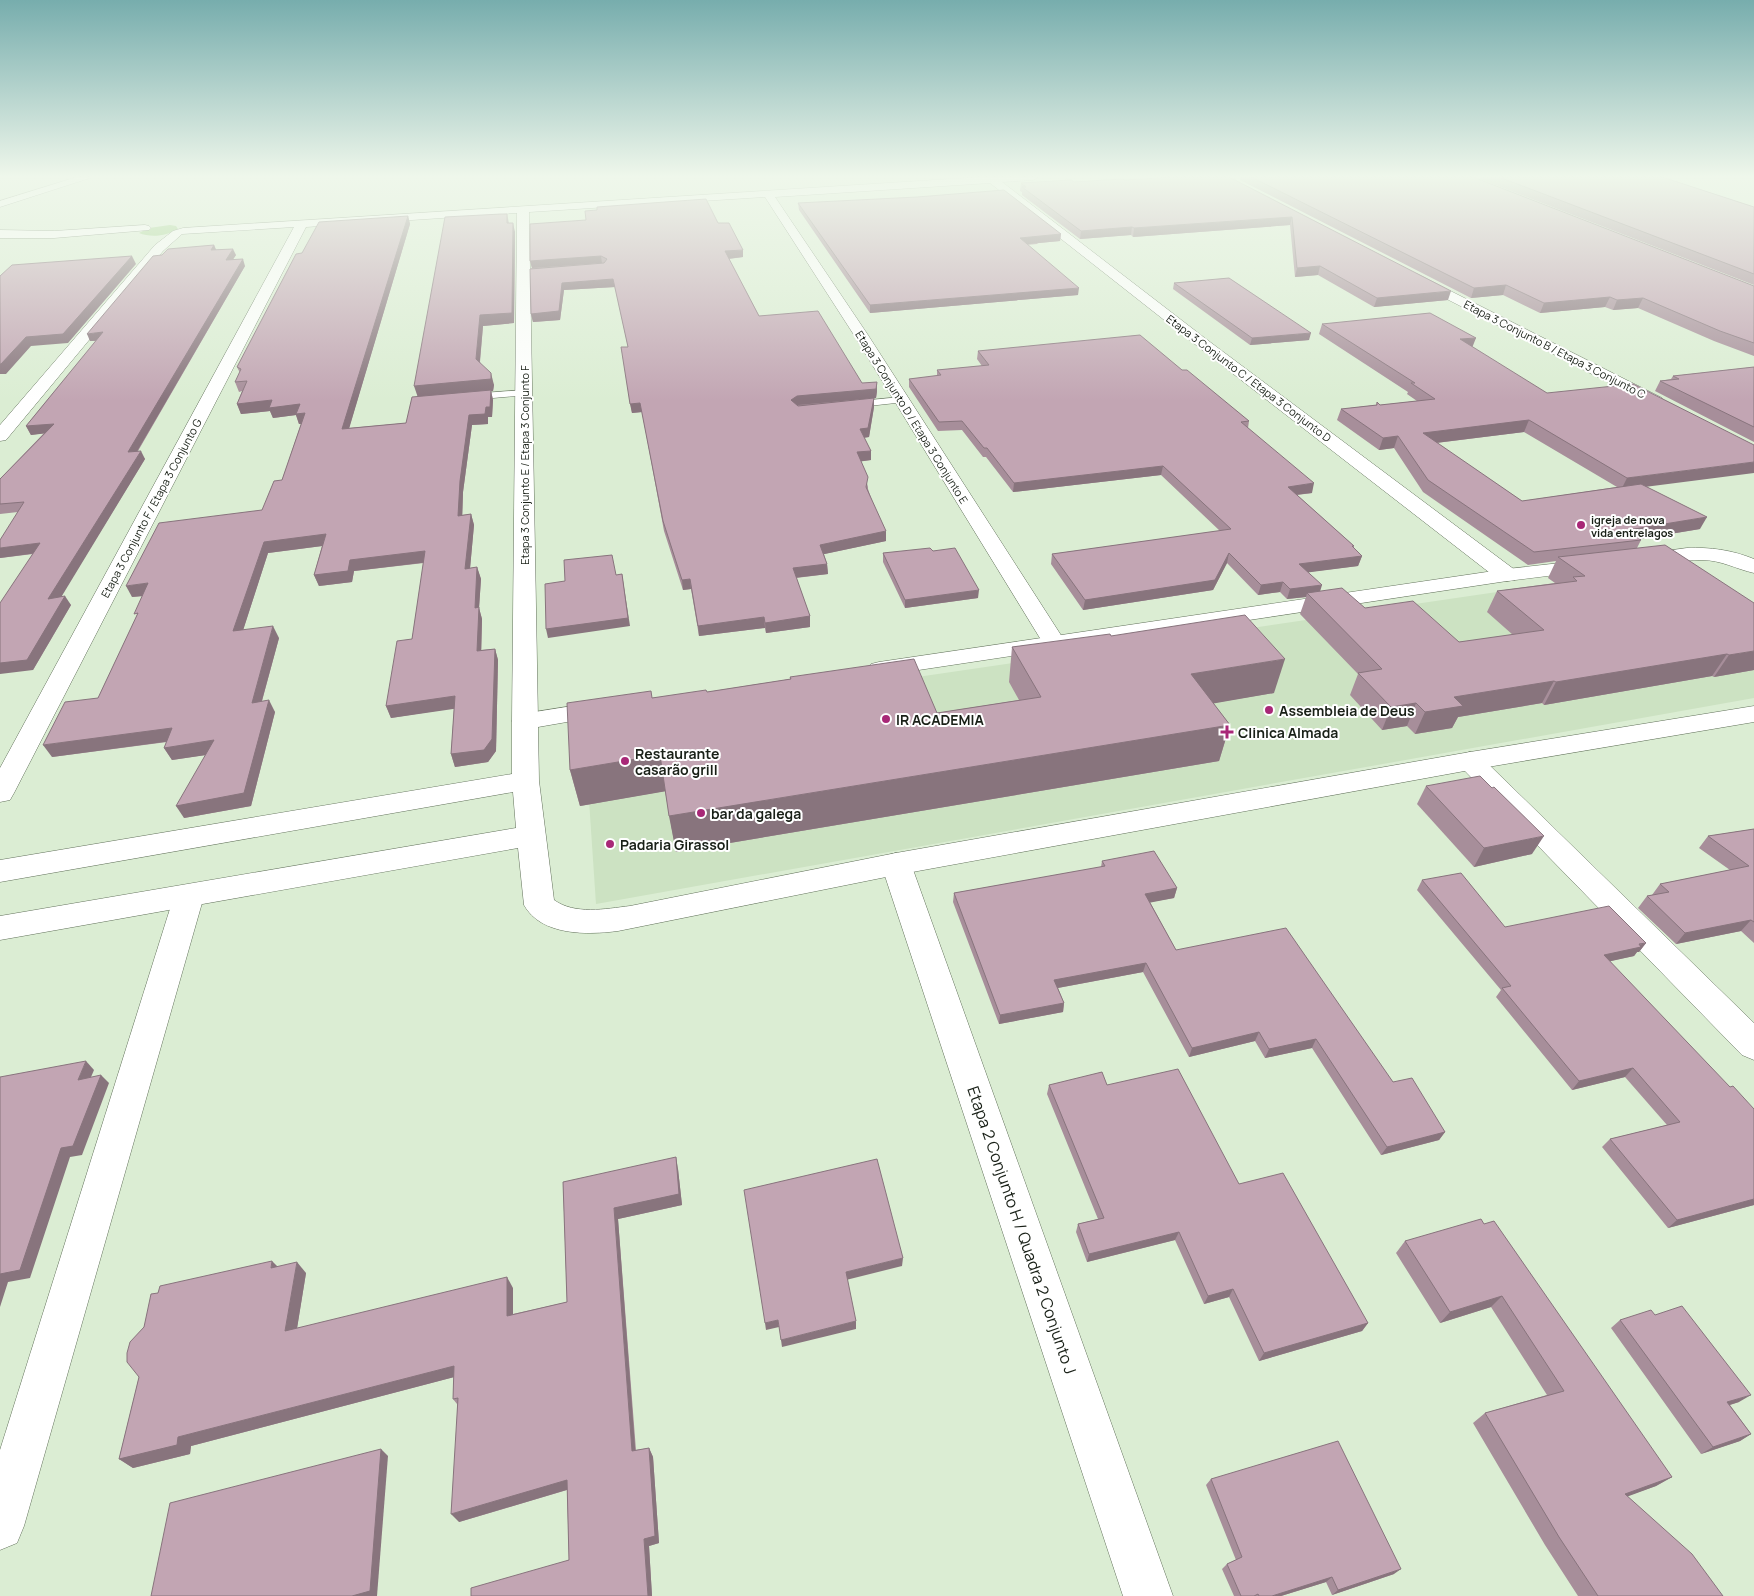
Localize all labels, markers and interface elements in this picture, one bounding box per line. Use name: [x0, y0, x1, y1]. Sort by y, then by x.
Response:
street label: Etapa 3 Conjunto B / Etapa 3 Conjunto C: [1461, 296, 1649, 402]
street label: Etapa 3 Conjunto C / Etapa 3 Conjunto D: [1163, 311, 1335, 445]
street label: Etapa 3 Conjunto D / Etapa 3 Conjunto E: [852, 328, 972, 506]
street label: Etapa 3 Conjunto E / Etapa 3 Conjunto F: [517, 365, 532, 565]
street label: Etapa 3 Conjunto F / Etapa 3 Conjunto G: [97, 416, 205, 600]
place label: igreja de nova vida entrelagos: [1591, 512, 1673, 540]
marker: igreja de nova vida entrelagos: [1575, 519, 1587, 531]
place label: Assembleia de Deus: [1279, 701, 1415, 720]
marker: Assembleia de Deus: [1263, 704, 1275, 716]
place label: IR ACADEMIA: [896, 710, 984, 729]
marker: IR ACADEMIA: [880, 713, 892, 725]
place label: Clinica Almada: [1238, 723, 1338, 742]
marker: Clinica Almada: [1220, 725, 1234, 739]
place label: Restaurante casarão grill: [635, 744, 719, 779]
marker: Restaurante casarão grill: [619, 755, 631, 767]
place label: bar da galega: [711, 804, 801, 823]
marker: bar da galega: [695, 807, 707, 819]
place label: Padaria Girassol: [620, 835, 729, 854]
marker: Padaria Girassol: [604, 838, 616, 850]
street label: Etapa 2 Conjunto H / Quadra 2 Conjunto J: [962, 1083, 1082, 1377]

